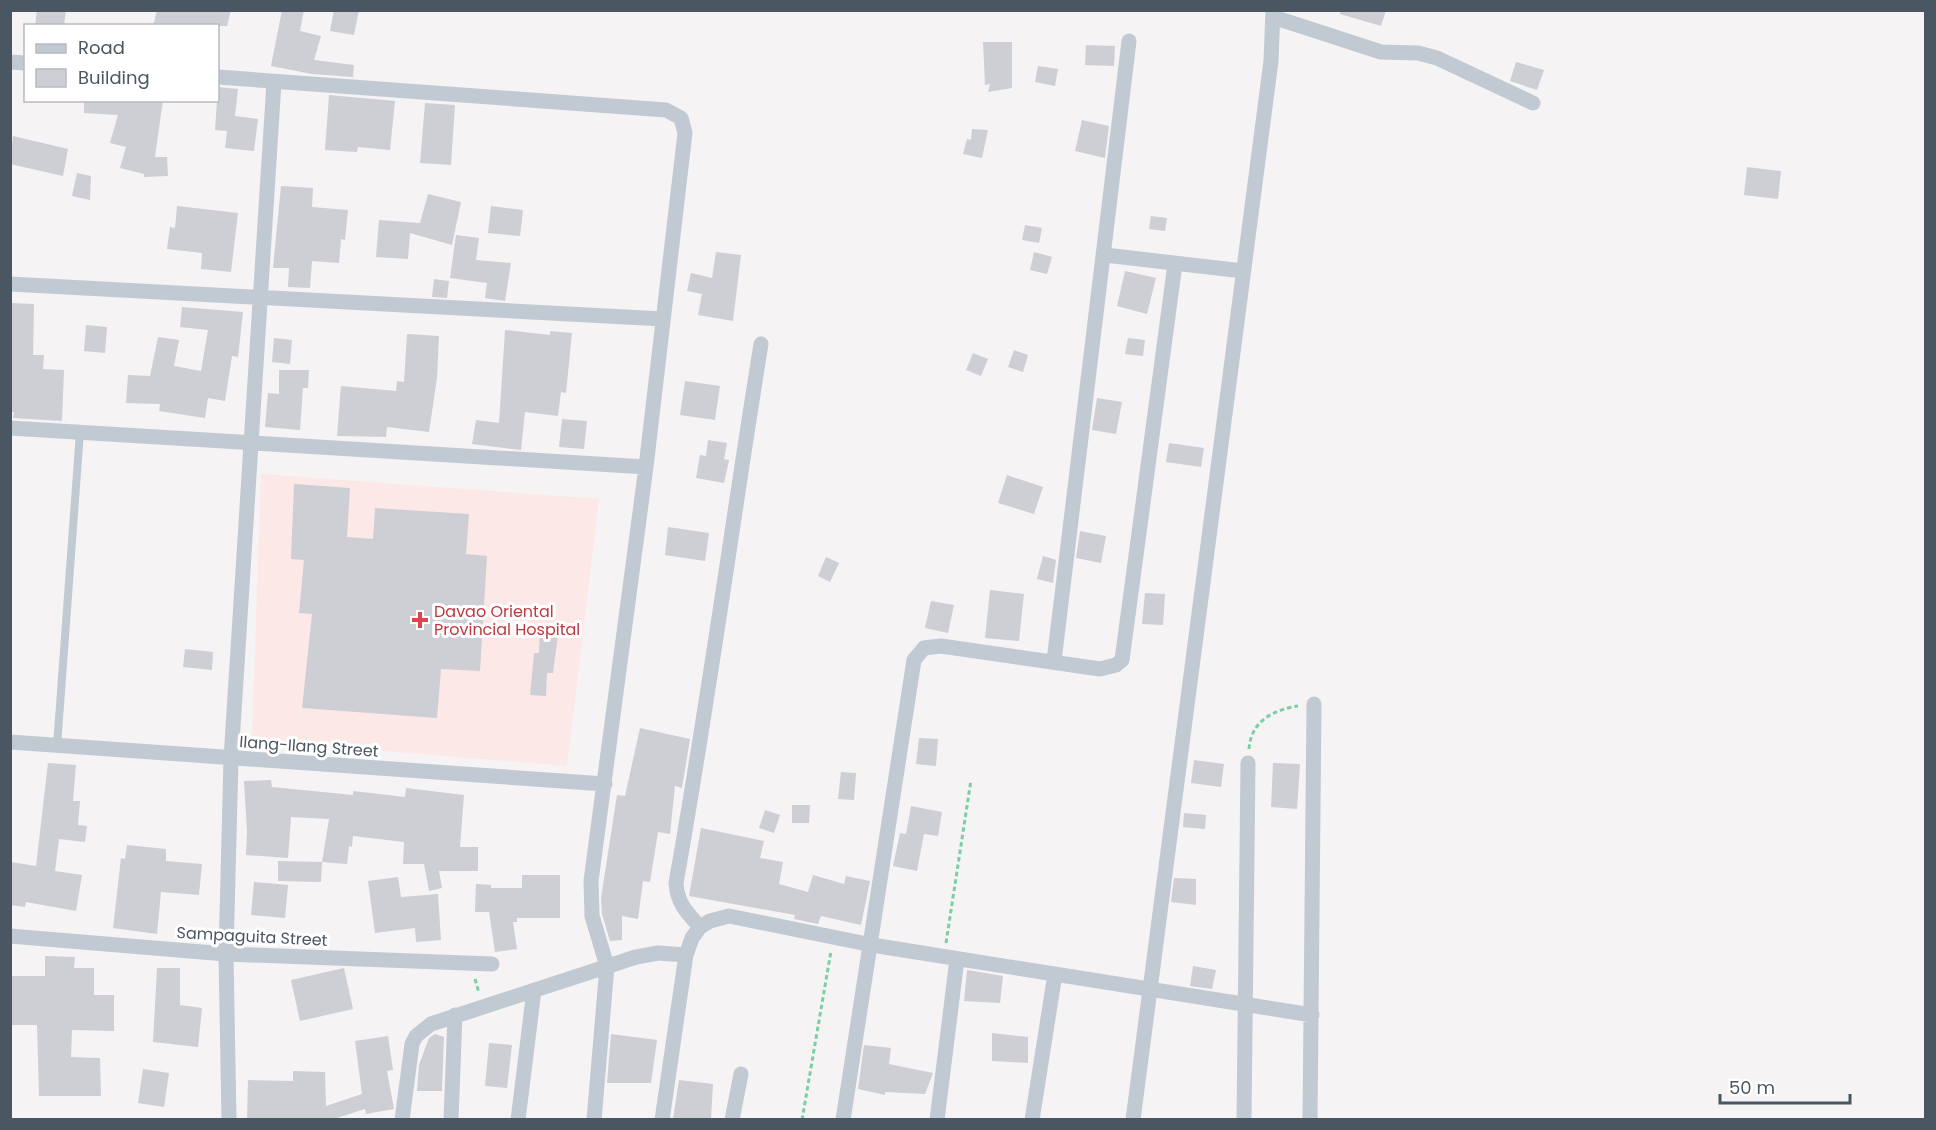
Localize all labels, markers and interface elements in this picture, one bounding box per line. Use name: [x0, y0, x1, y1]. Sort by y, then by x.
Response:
legend: [24, 24, 219, 102]
text: Road: [78, 35, 125, 60]
text: Building: [78, 65, 150, 90]
place label: Davao Oriental Provincial Hospital: [434, 600, 580, 641]
marker: Davao Oriental Provincial Hospital: [411, 611, 429, 629]
street label: Ilang-Ilang Street: [239, 730, 379, 763]
street label: Sampaguita Street: [176, 921, 328, 952]
scale bar: [1720, 1067, 1850, 1105]
text: 50 m: [1729, 1075, 1775, 1100]

